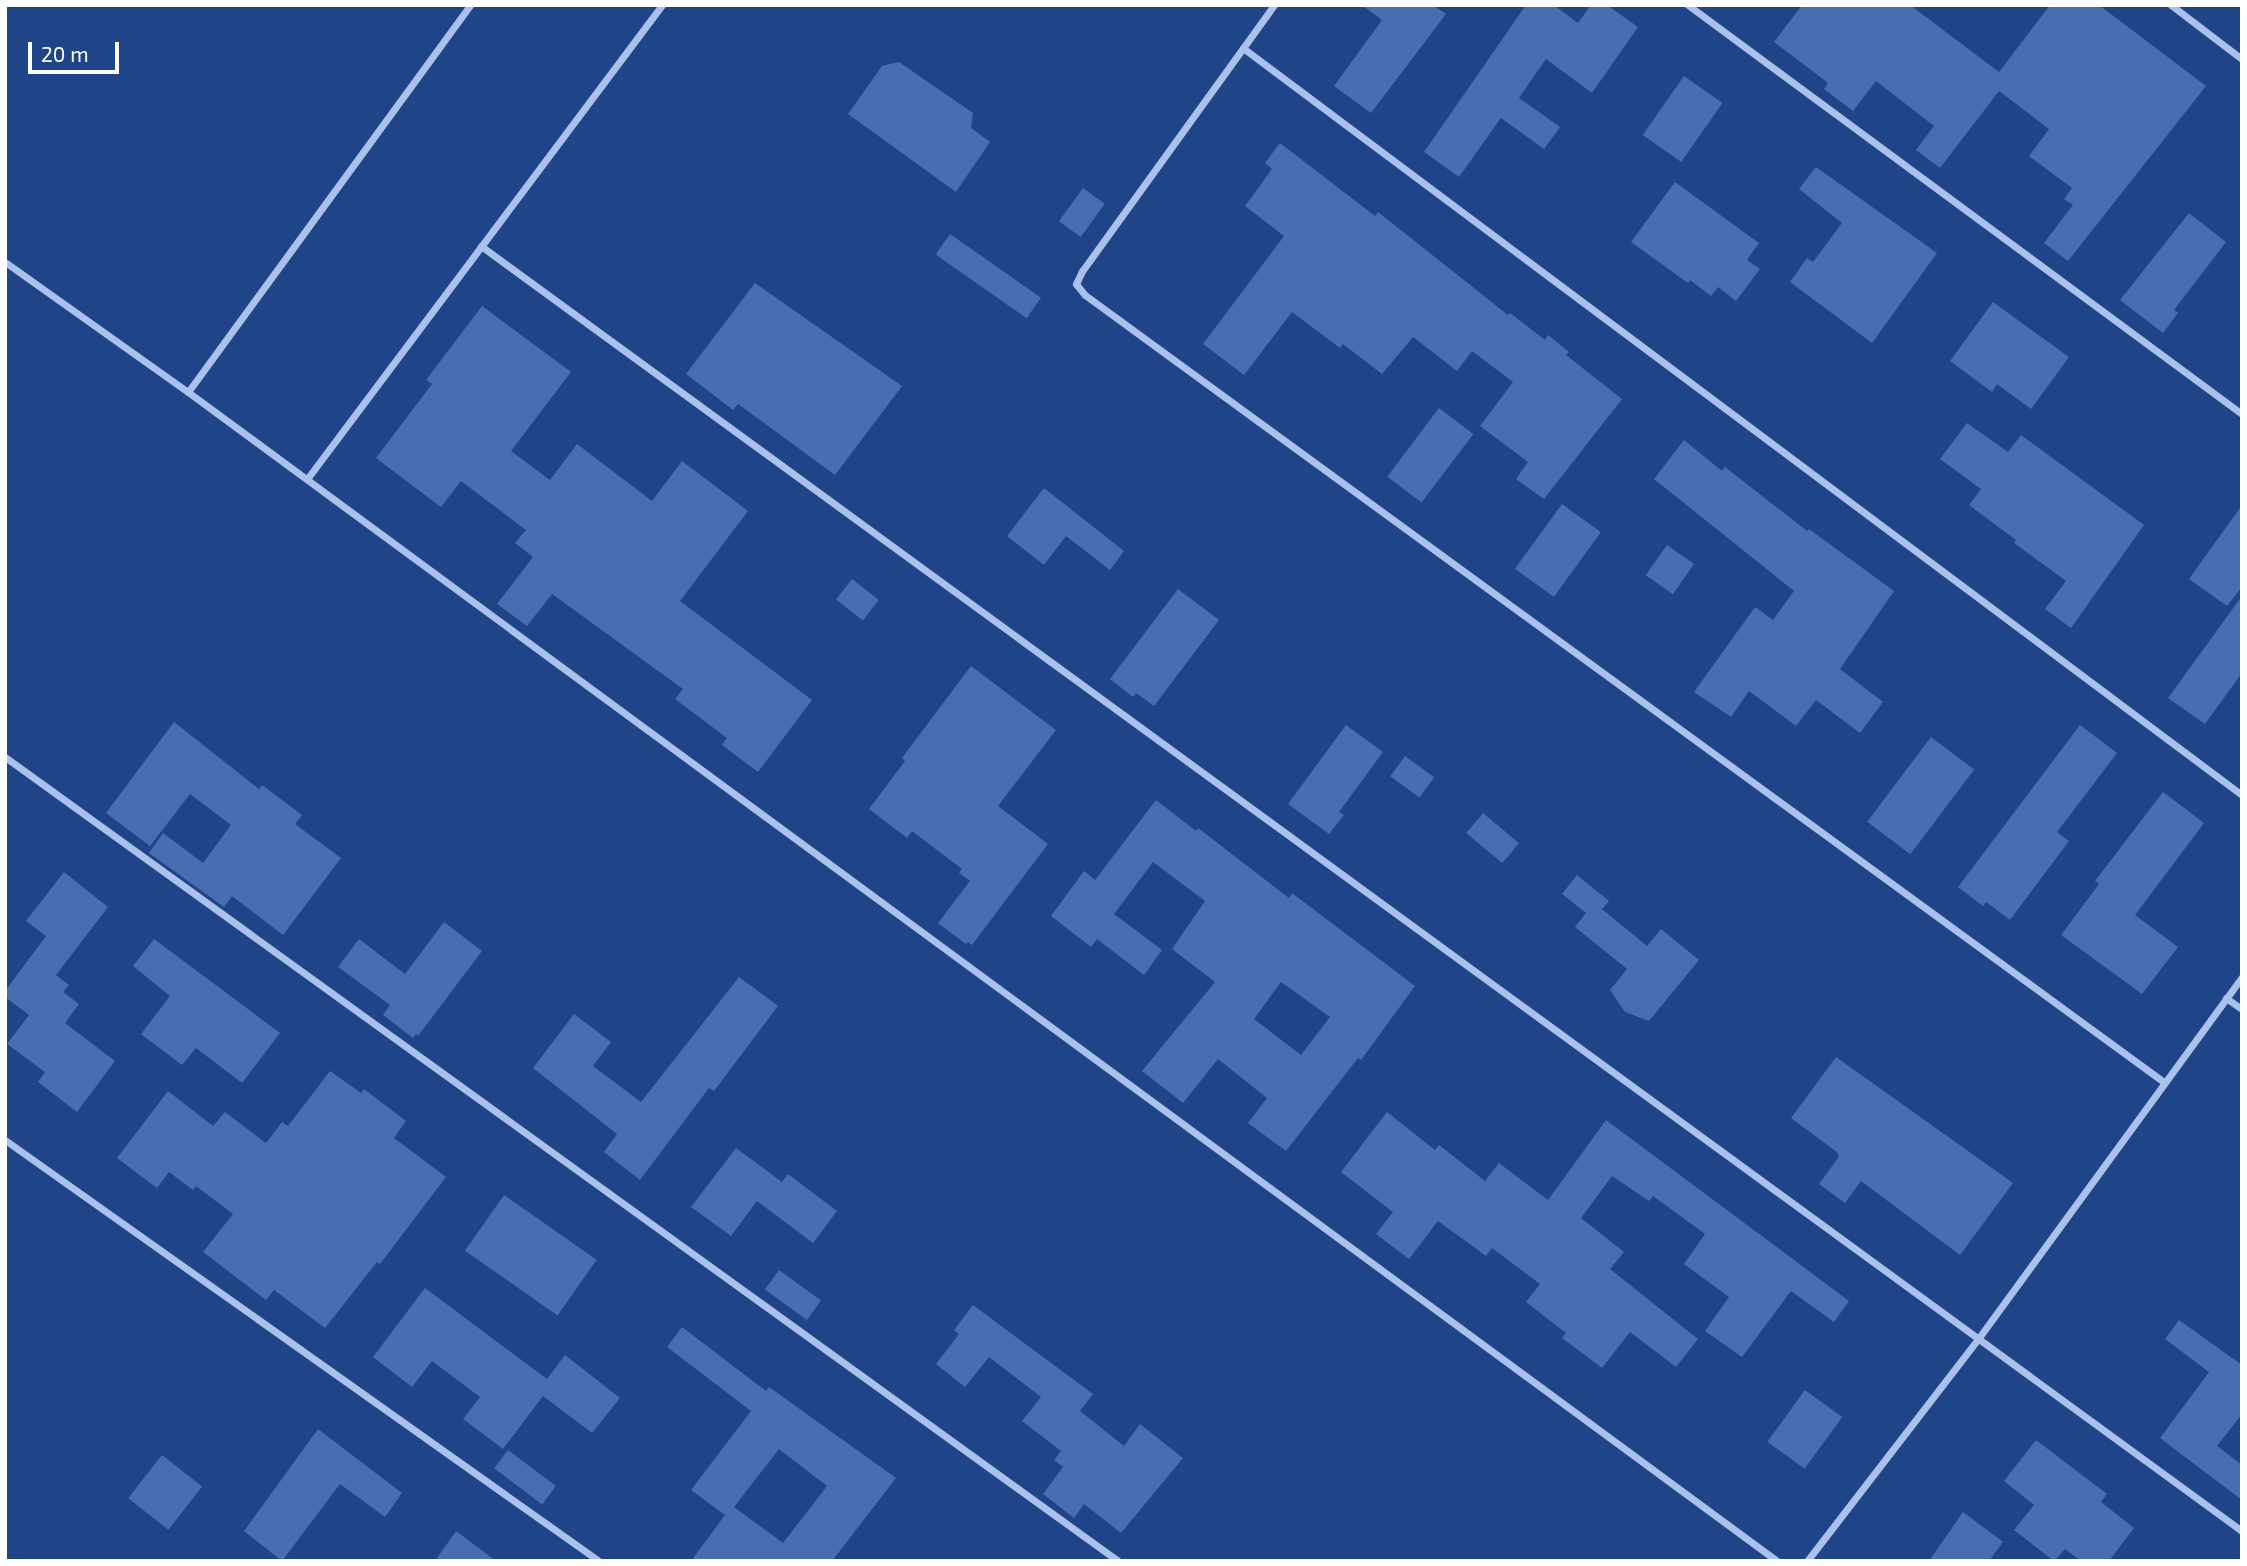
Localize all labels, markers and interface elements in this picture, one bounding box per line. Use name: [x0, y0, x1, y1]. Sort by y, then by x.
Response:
scale bar: [32, 28, 122, 72]
text: 20 m: [41, 41, 89, 66]

